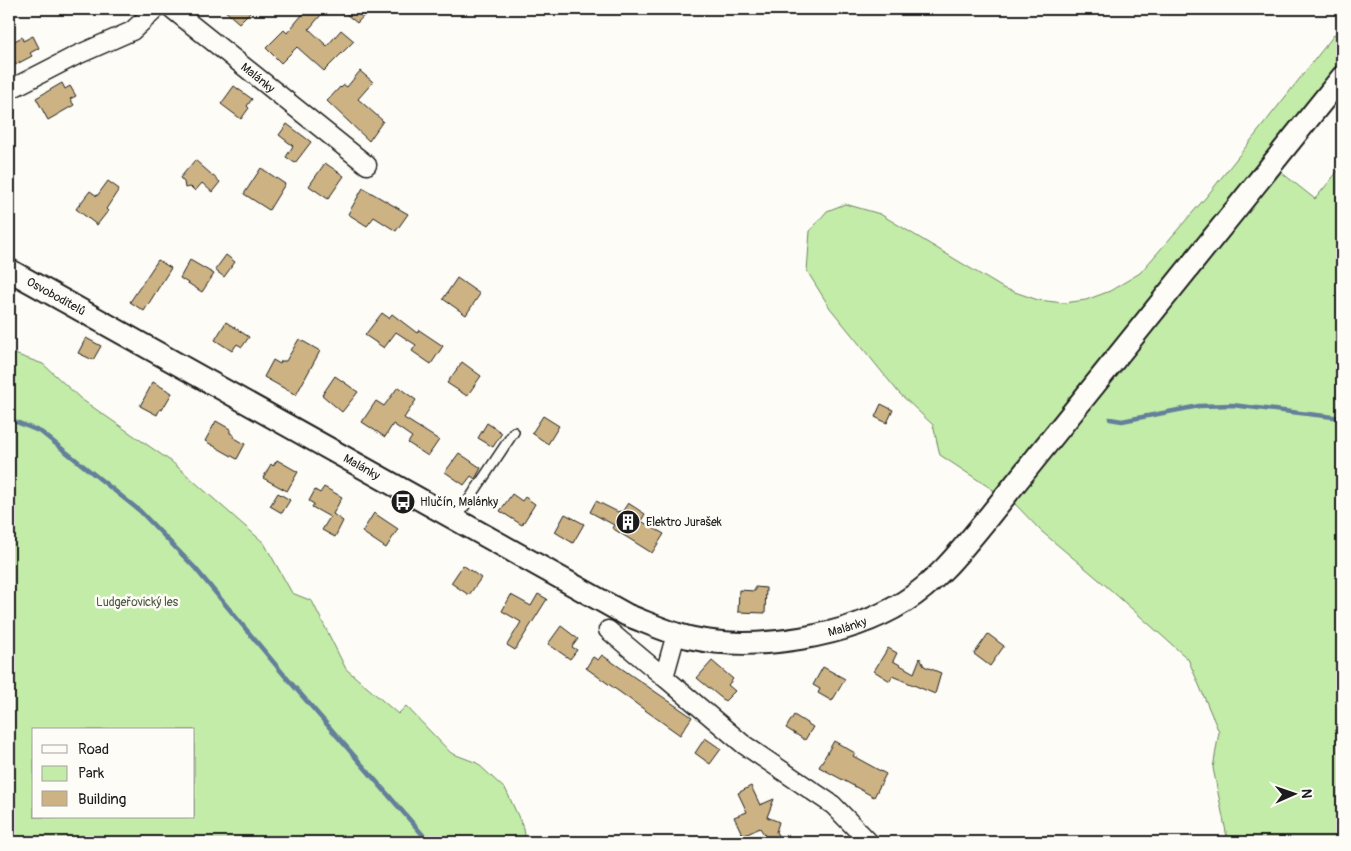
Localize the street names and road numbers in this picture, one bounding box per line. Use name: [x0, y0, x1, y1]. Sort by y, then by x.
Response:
street label: Malánky: [238, 59, 278, 96]
street label: Osvoboditelů: [24, 274, 88, 319]
street label: Malánky: [341, 451, 383, 483]
street label: Malánky: [826, 614, 869, 640]

